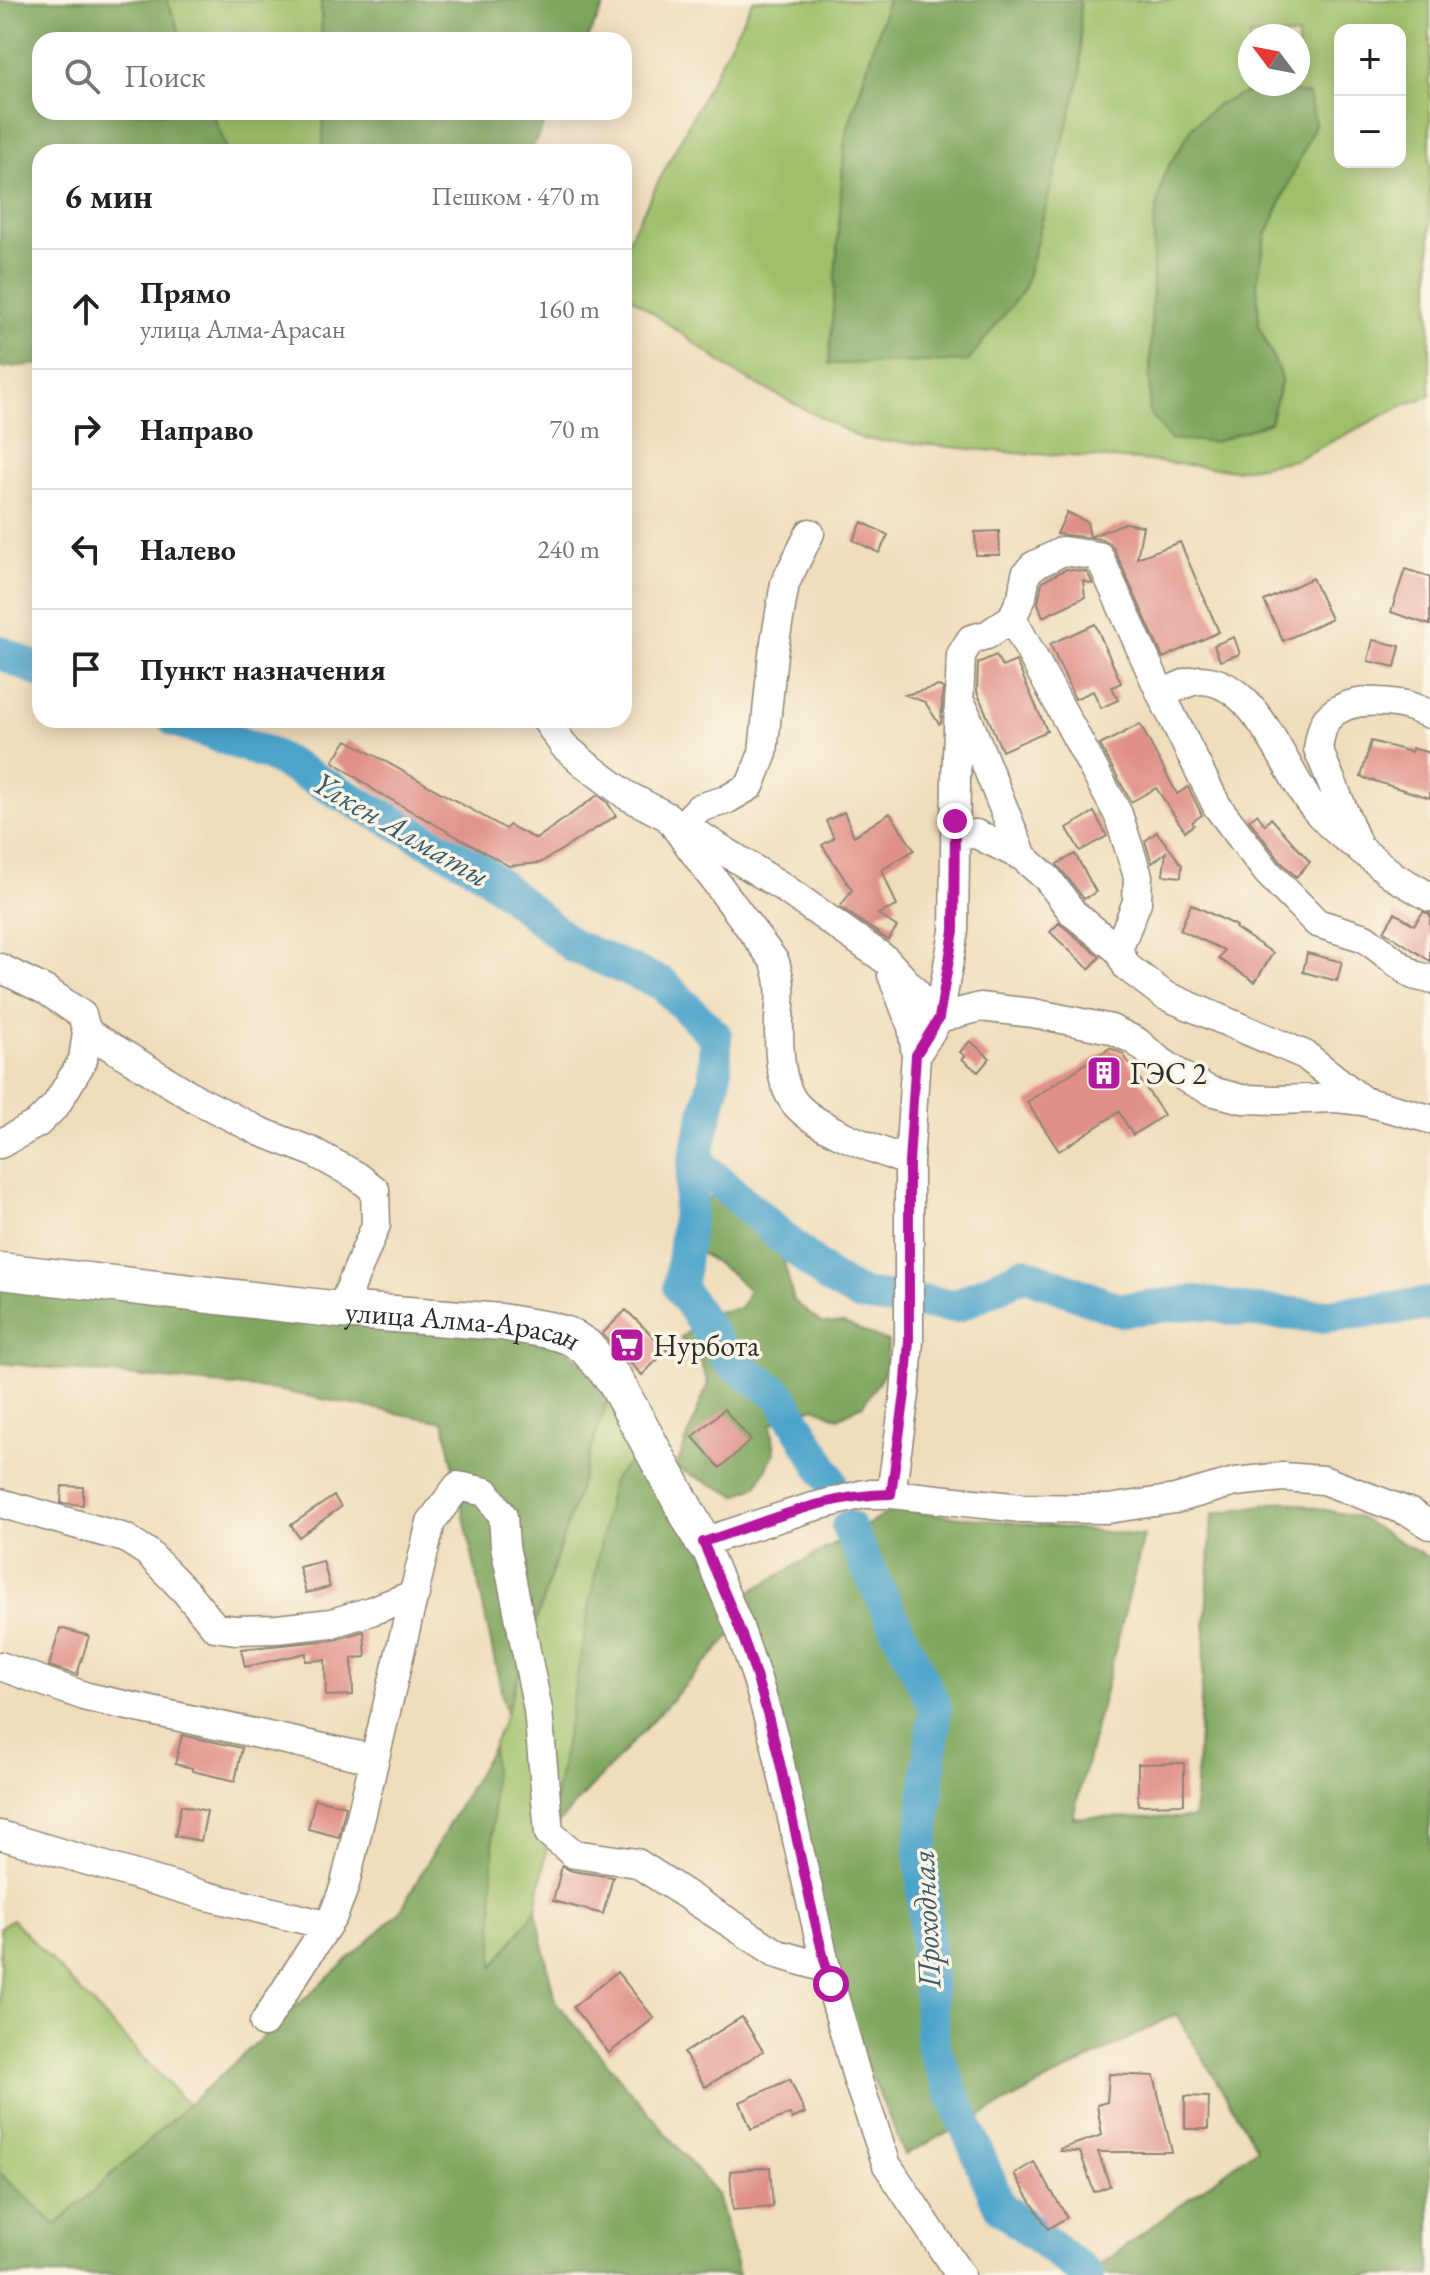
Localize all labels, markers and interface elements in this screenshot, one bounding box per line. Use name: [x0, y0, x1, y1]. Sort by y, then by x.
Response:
north arrow: [1238, 24, 1310, 96]
map controls: [1334, 24, 1406, 168]
button: +: [1334, 24, 1406, 96]
search box: [32, 32, 632, 120]
icon: search: [60, 54, 104, 98]
text: Поиск: [124, 57, 206, 96]
button: −: [1334, 96, 1406, 168]
text: 6 мин: [64, 174, 153, 218]
text: Пешком · 470 m: [431, 179, 600, 213]
text: Прямо: [140, 273, 231, 312]
icon: ahead: [64, 287, 108, 331]
text: 160 m: [537, 292, 600, 326]
text: улица Алма-Арасан: [140, 312, 346, 346]
icon: right: [64, 407, 108, 451]
text: Направо: [140, 410, 253, 449]
text: 70 m: [550, 412, 600, 446]
icon: left: [64, 527, 108, 571]
text: Налево: [140, 530, 236, 569]
text: 240 m: [537, 532, 600, 566]
icon: arrive: [64, 647, 108, 691]
text: Пункт назначения: [140, 650, 386, 689]
water label: Үлкен Алматы: [305, 761, 497, 897]
route end: [937, 803, 973, 839]
building icon: ГЭС 2: [1085, 1054, 1123, 1092]
place label: ГЭС 2: [1130, 1054, 1207, 1093]
street label: улица Алма-Арасан: [344, 1291, 589, 1359]
supermarket icon: Нурбота: [608, 1326, 646, 1364]
place label: Нурбота: [653, 1326, 759, 1365]
water label: Проходная: [901, 1849, 951, 1990]
route start: [813, 1966, 849, 2002]

